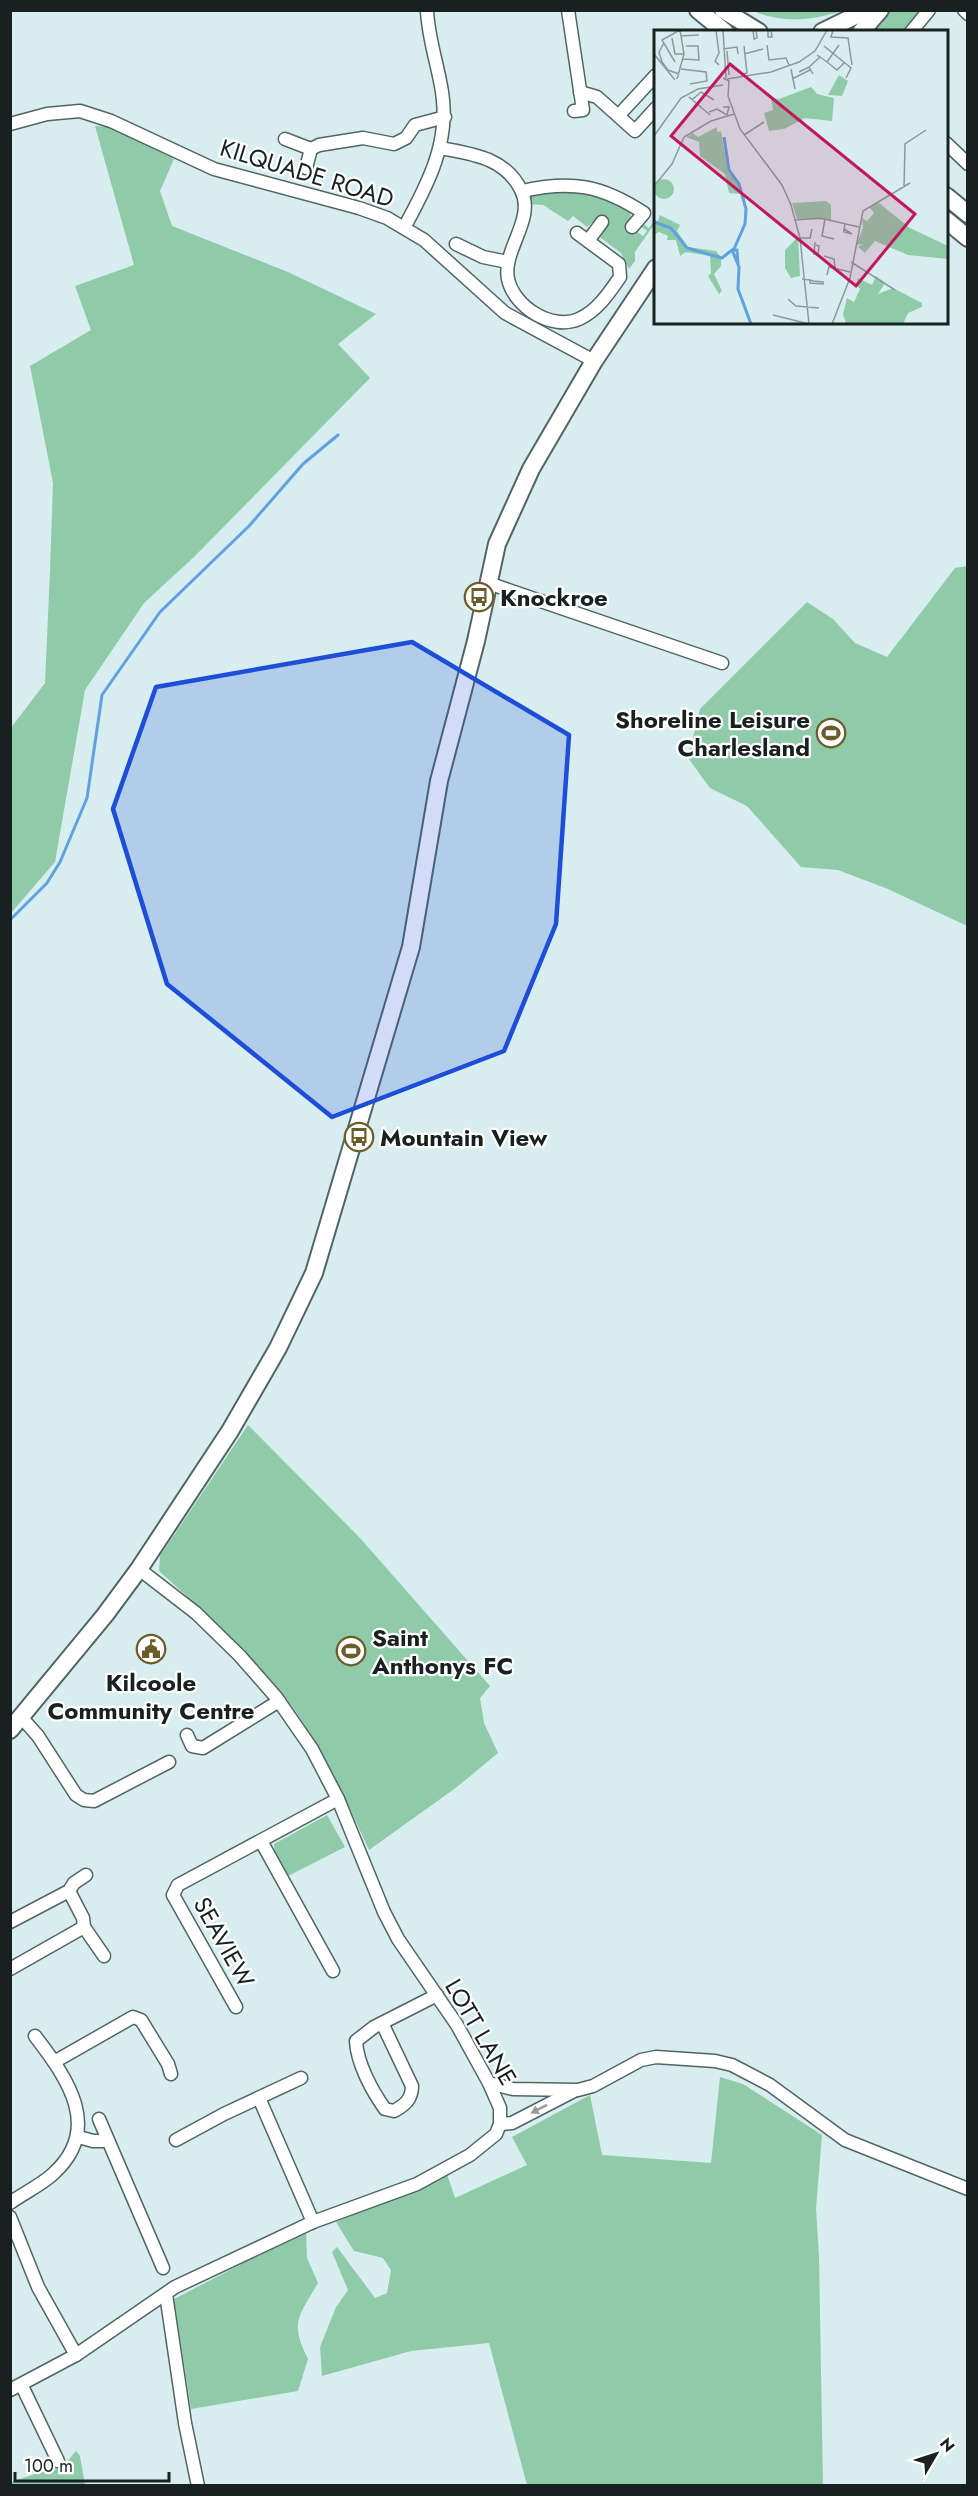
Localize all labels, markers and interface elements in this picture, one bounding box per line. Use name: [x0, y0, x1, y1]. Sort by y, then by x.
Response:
inset map: [654, 30, 948, 324]
street label: KILQUADE ROAD: [216, 130, 398, 216]
place label: Knockroe: [500, 580, 608, 615]
bus stop icon: Knockroe: [463, 581, 495, 613]
place label: Shoreline Leisure Charlesland: [615, 702, 810, 765]
sports icon: Shoreline Leisure Charlesland: [815, 717, 847, 749]
place label: Mountain View: [380, 1120, 548, 1155]
bus stop icon: Mountain View: [343, 1121, 375, 1153]
place label: Saint Anthonys FC: [371, 1620, 513, 1683]
public building icon: Kilcoole Community Centre: [135, 1633, 167, 1665]
sports icon: Saint Anthonys FC: [335, 1635, 367, 1667]
place label: Kilcoole Community Centre: [47, 1665, 255, 1728]
street label: SEAVIEW: [185, 1890, 263, 1994]
street label: LOTT LANE: [436, 1972, 526, 2092]
one-way arrow: [531, 2104, 548, 2114]
north arrow: [906, 2424, 966, 2484]
text: N: [934, 2433, 960, 2457]
scale bar: [15, 2445, 170, 2483]
text: 100 m: [24, 2453, 73, 2479]

